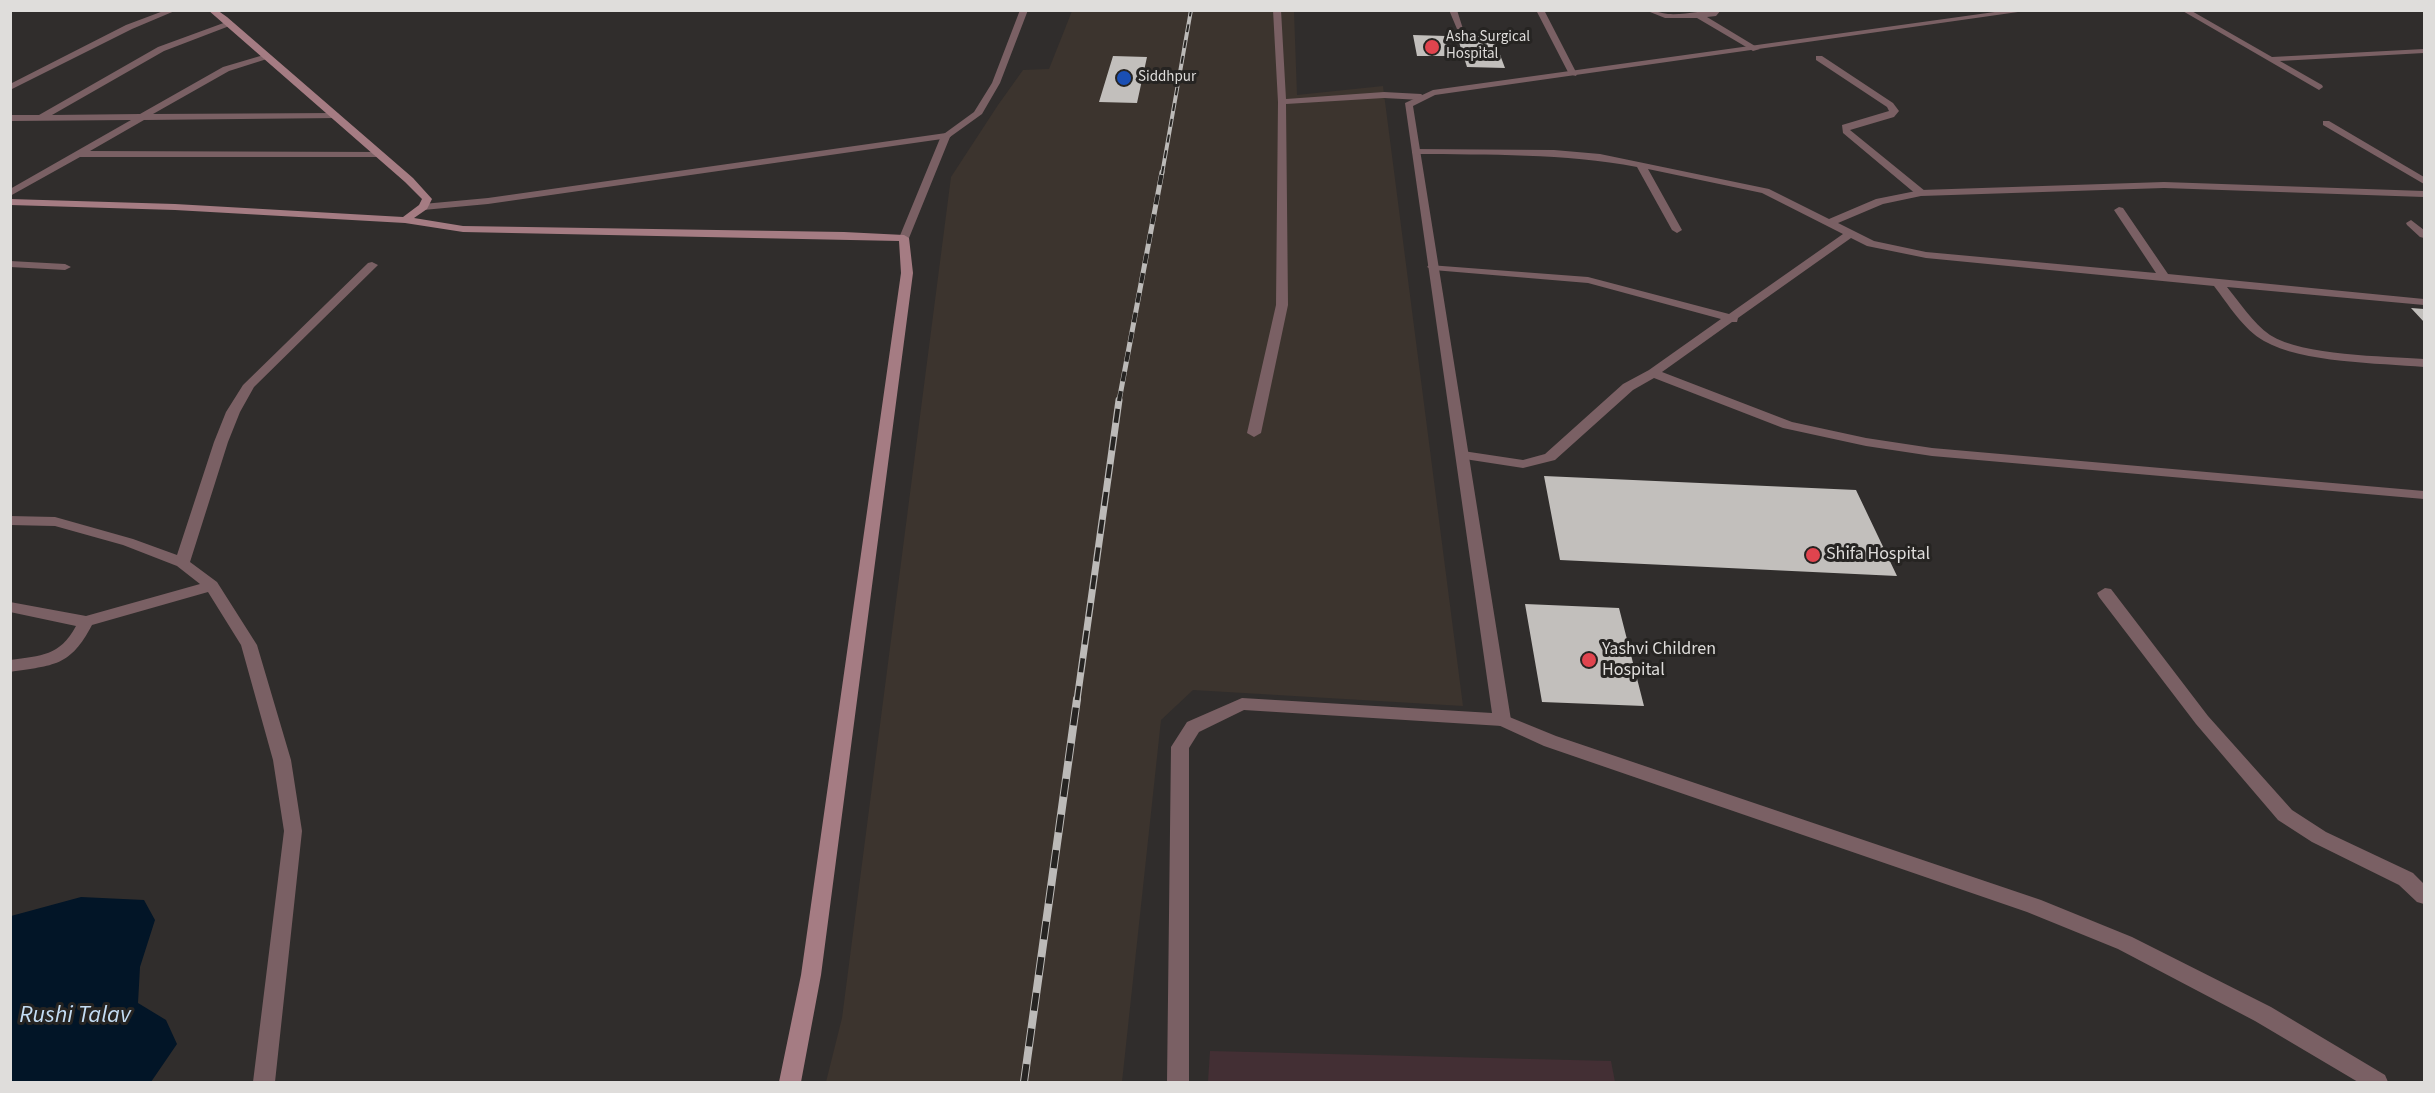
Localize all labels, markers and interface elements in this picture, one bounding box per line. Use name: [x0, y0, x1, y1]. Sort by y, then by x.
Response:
place label: Asha Surgical Hospital: [1446, 29, 1530, 64]
marker: Asha Surgical Hospital: [1423, 38, 1441, 56]
marker: Siddhpur: [1115, 69, 1133, 87]
place label: Siddhpur: [1138, 69, 1196, 87]
place label: Shifa Hospital: [1826, 544, 1930, 566]
marker: Shifa Hospital: [1804, 546, 1822, 564]
place label: Yashvi Children Hospital: [1602, 639, 1716, 682]
marker: Yashvi Children Hospital: [1580, 651, 1598, 669]
water label: Rushi Talav: [19, 1003, 131, 1031]

